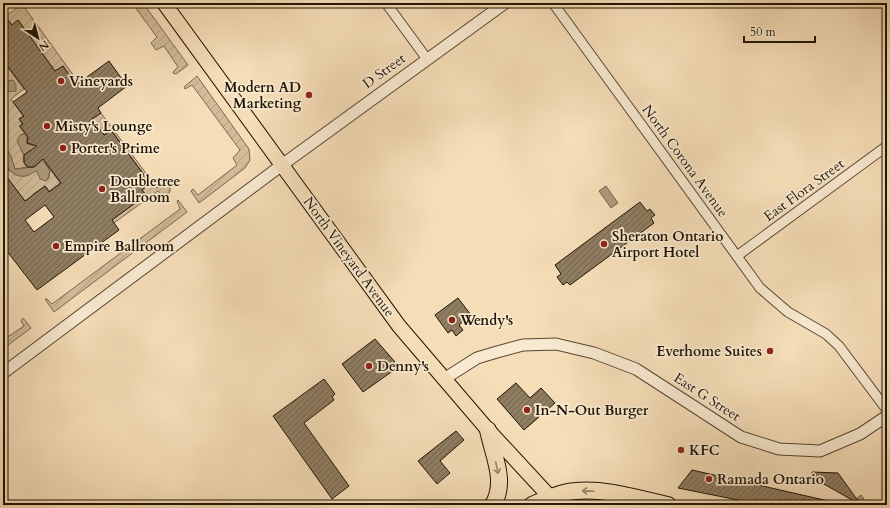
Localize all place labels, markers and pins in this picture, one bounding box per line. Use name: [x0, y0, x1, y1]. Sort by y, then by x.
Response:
place label: Vineyards: [69, 72, 133, 91]
marker: Vineyards: [56, 76, 66, 86]
place label: Modern AD Marketing: [224, 78, 302, 113]
marker: Modern AD Marketing: [304, 90, 314, 100]
place label: Misty's Lounge: [55, 117, 152, 136]
marker: Misty's Lounge: [42, 121, 52, 131]
place label: Porter's Prime: [71, 139, 160, 158]
marker: Porter's Prime: [58, 143, 68, 153]
place label: Doubletree Ballroom: [110, 172, 181, 207]
marker: Doubletree Ballroom: [97, 184, 107, 194]
place label: Sheraton Ontario Airport Hotel: [612, 227, 723, 262]
place label: Empire Ballroom: [64, 237, 174, 256]
marker: Sheraton Ontario Airport Hotel: [599, 239, 609, 249]
marker: Empire Ballroom: [51, 241, 61, 251]
place label: Wendy's: [459, 311, 513, 330]
marker: Wendy's: [447, 315, 457, 325]
place label: Everhome Suites: [656, 342, 762, 361]
marker: Everhome Suites: [765, 346, 775, 356]
place label: Denny's: [377, 357, 429, 376]
marker: Denny's: [364, 361, 374, 371]
place label: In-N-Out Burger: [535, 401, 649, 420]
marker: In-N-Out Burger: [522, 405, 532, 415]
place label: KFC: [689, 441, 720, 460]
marker: KFC: [676, 445, 686, 455]
place label: Ramada Ontario: [717, 470, 824, 489]
marker: Ramada Ontario: [704, 474, 714, 484]

